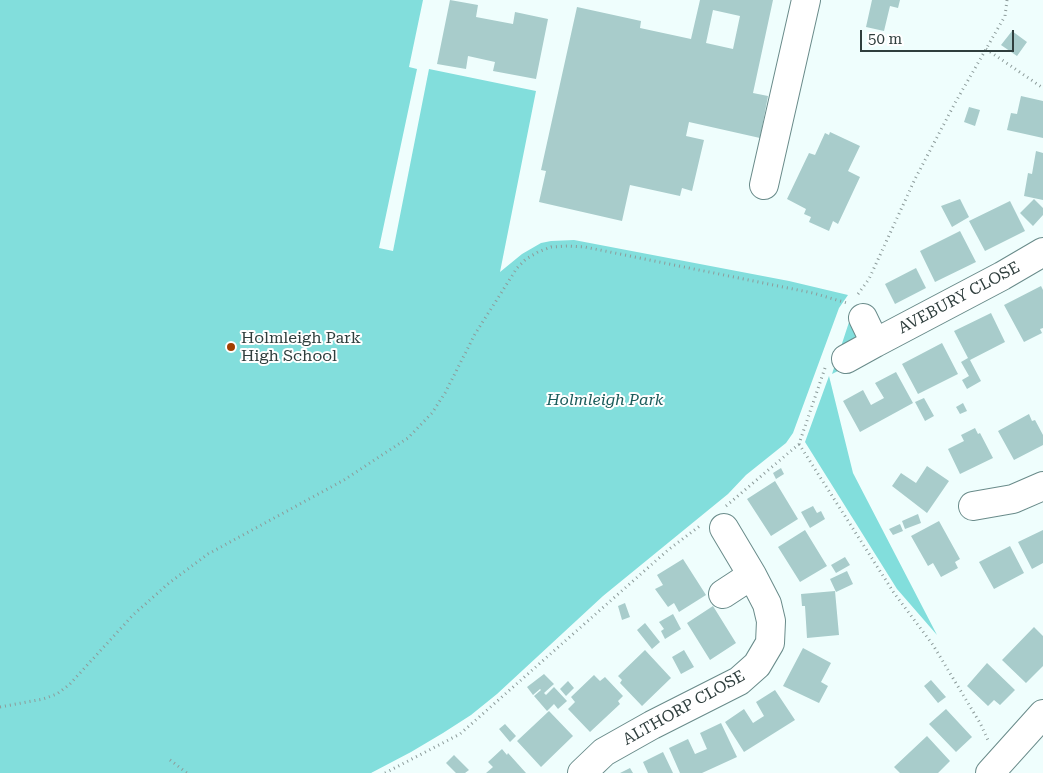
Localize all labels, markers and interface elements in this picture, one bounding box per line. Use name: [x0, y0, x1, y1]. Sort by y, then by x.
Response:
scale bar: [863, 20, 1017, 52]
text: 50 m: [868, 30, 902, 48]
street label: AVEBURY CLOSE: [895, 258, 1023, 338]
place label: Holmleigh Park High School: [241, 328, 361, 366]
marker: Holmleigh Park High School: [225, 341, 237, 353]
park label: Holmleigh Park: [546, 390, 664, 410]
street label: ALTHORP CLOSE: [620, 666, 748, 750]

